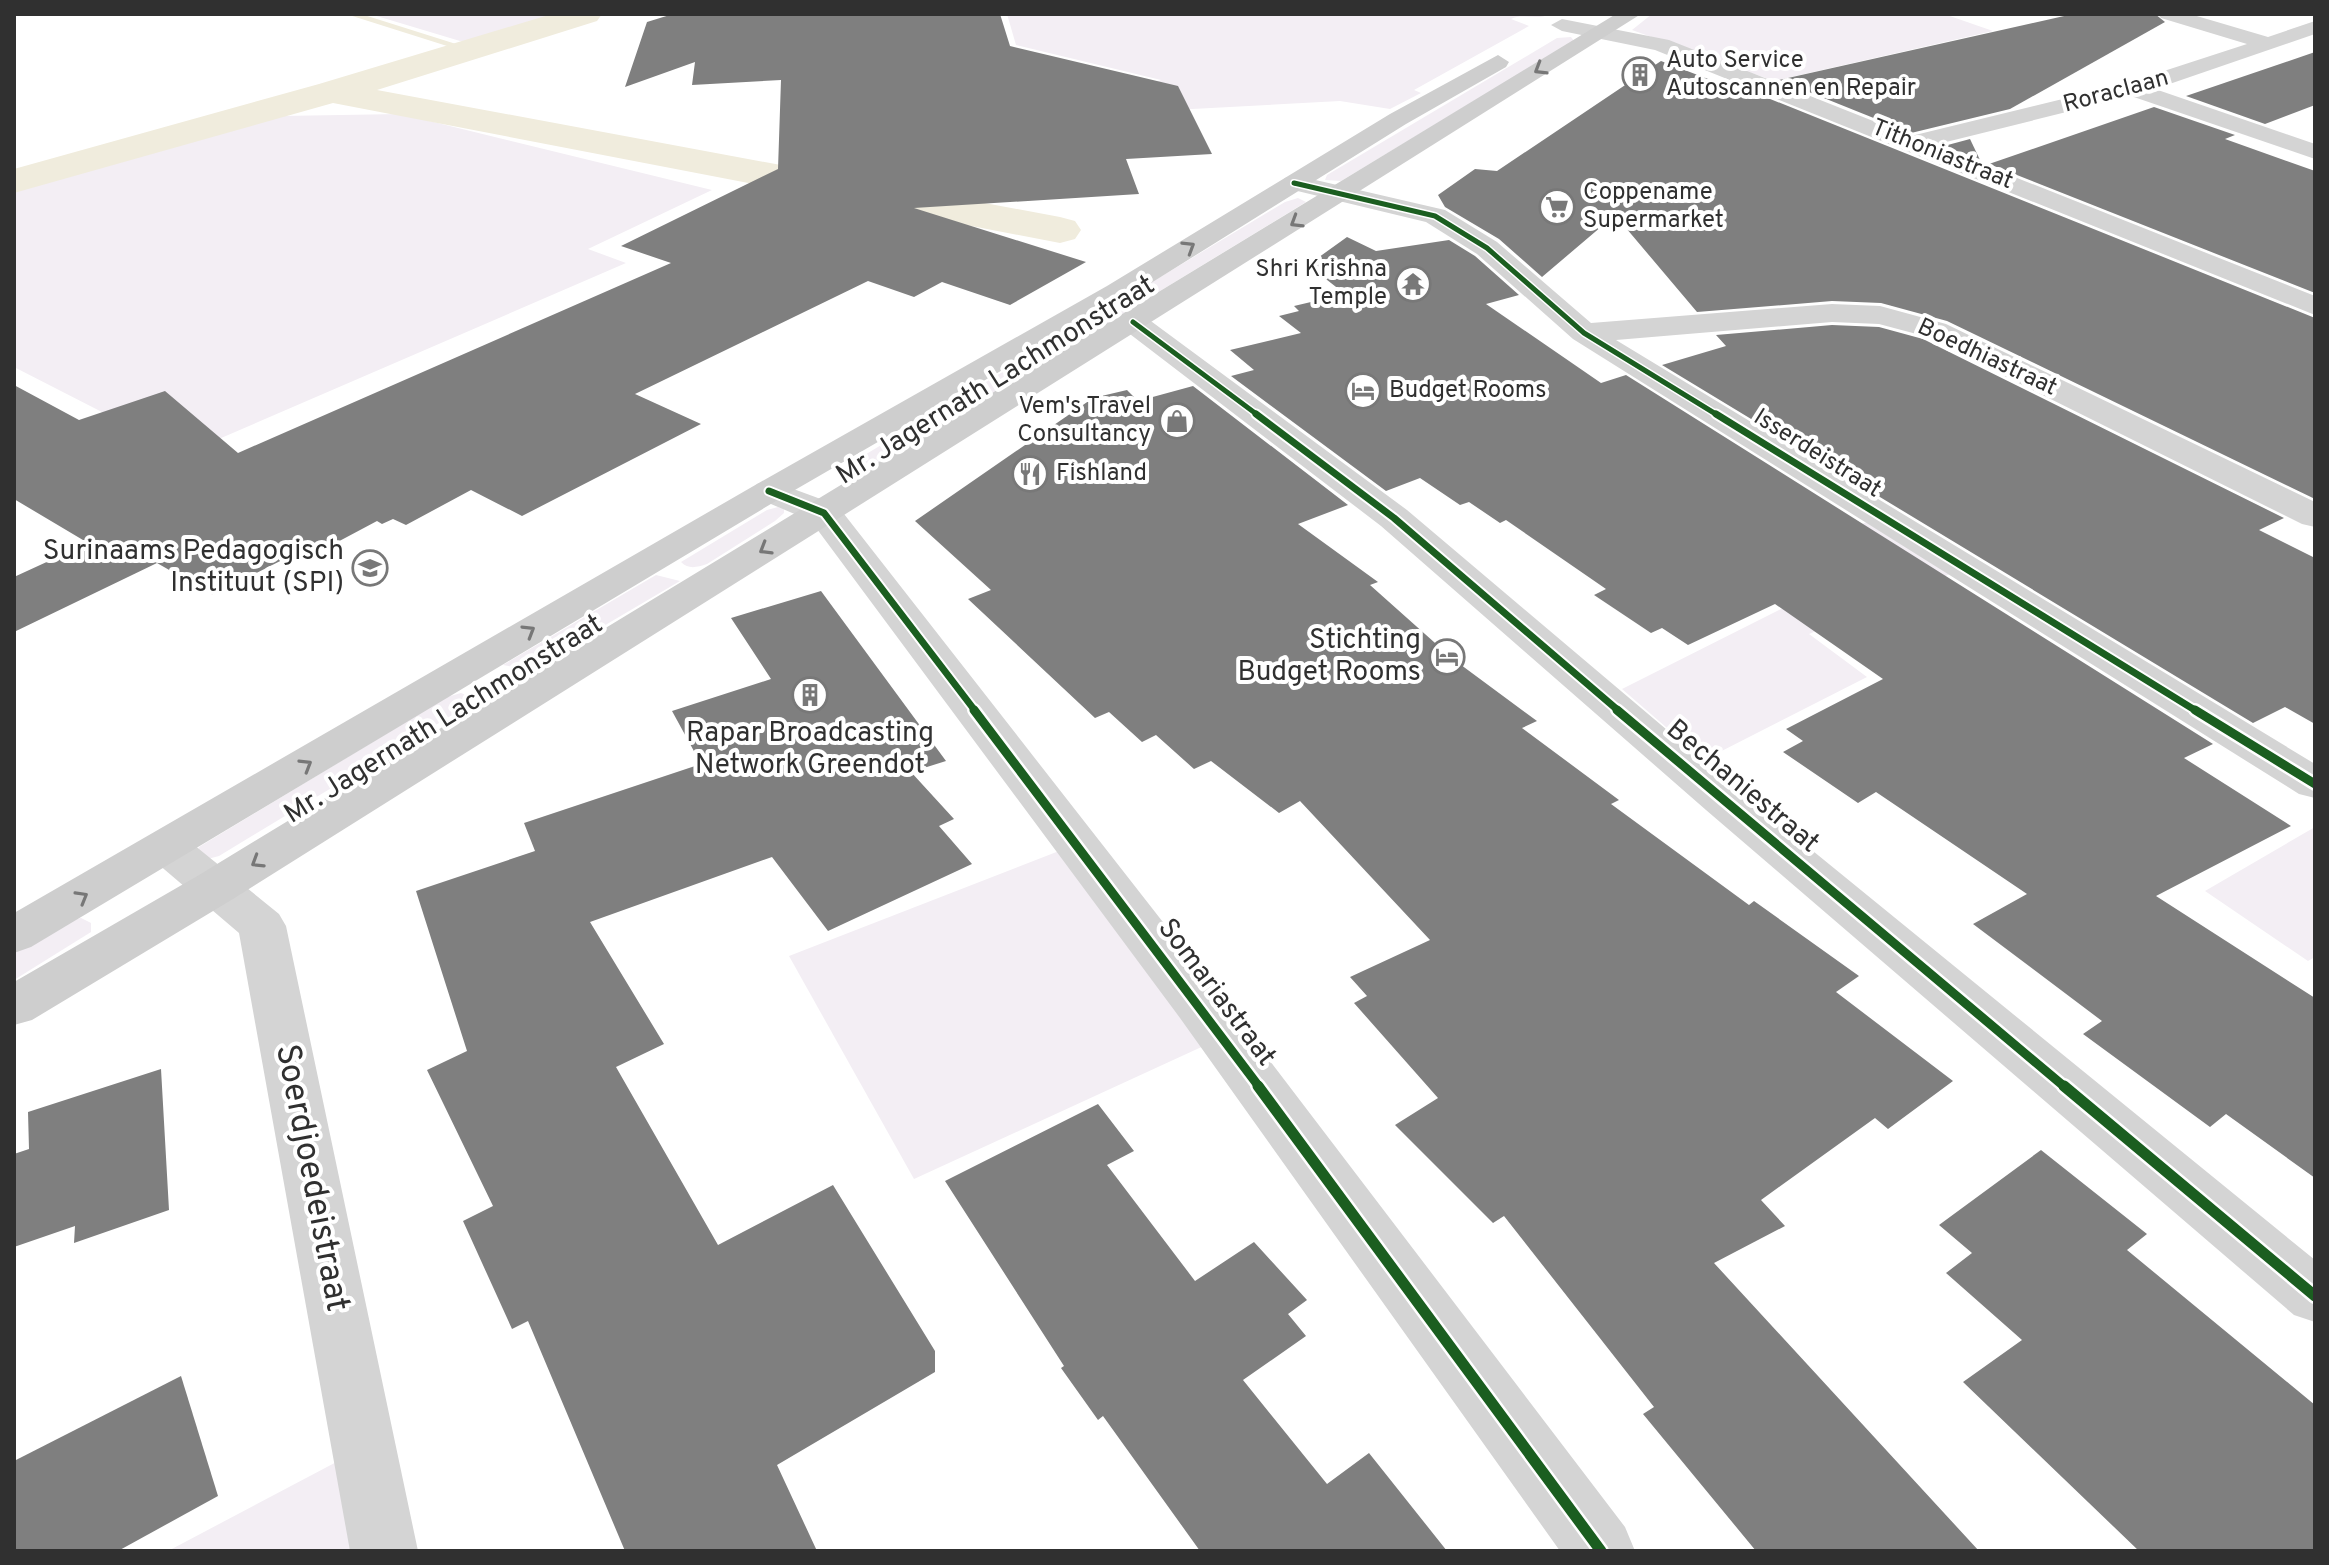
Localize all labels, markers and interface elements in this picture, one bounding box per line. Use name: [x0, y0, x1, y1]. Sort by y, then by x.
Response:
place label: Auto Service Autoscannen en Repair: [1666, 46, 1916, 104]
building icon: Auto Service Autoscannen en Repair: [1621, 56, 1659, 94]
one-way arrow: [1534, 59, 1549, 75]
street label: Roraclaan: [2060, 64, 2172, 120]
street label: Tithoniastraat: [1867, 113, 2017, 197]
place label: Coppename Supermarket: [1583, 178, 1724, 236]
supermarket icon: Coppename Supermarket: [1538, 188, 1576, 226]
one-way arrow: [1290, 213, 1305, 228]
one-way arrow: [1181, 242, 1195, 257]
place label: Shri Krishna Temple: [1255, 255, 1387, 313]
temple icon: Shri Krishna Temple: [1394, 265, 1432, 303]
street label: Mr. Jagernath Lachmonstraat: [830, 268, 1162, 494]
street label: Boedhiastraat: [1912, 313, 2062, 403]
hotel icon: Budget Rooms: [1344, 372, 1382, 410]
place label: Budget Rooms: [1389, 376, 1546, 406]
place label: Vem's Travel Consultancy: [1017, 392, 1151, 450]
shop icon: Vem's Travel Consultancy: [1158, 402, 1196, 440]
street label: Isserdeistraat: [1748, 403, 1886, 505]
restaurant icon: Fishland: [1011, 455, 1049, 493]
place label: Fishland: [1056, 459, 1147, 489]
place label: Surinaams Pedagogisch Instituut (SPI): [43, 534, 344, 602]
one-way arrow: [759, 540, 774, 555]
school or university icon: Surinaams Pedagogisch Instituut (SPI): [351, 549, 389, 587]
street label: Mr. Jagernath Lachmonstraat: [278, 607, 610, 833]
place label: Stichting Budget Rooms: [1237, 623, 1421, 691]
one-way arrow: [520, 625, 535, 641]
hotel icon: Stichting Budget Rooms: [1428, 638, 1466, 676]
building icon: Rapar Broadcasting Network Greendot: [791, 676, 829, 714]
street label: Bechaniestraat: [1658, 712, 1826, 862]
place label: Rapar Broadcasting Network Greendot: [686, 716, 934, 784]
one-way arrow: [297, 759, 312, 774]
one-way arrow: [251, 852, 266, 867]
one-way arrow: [73, 891, 88, 907]
street label: Somariastraat: [1149, 912, 1283, 1074]
street label: Soerdjoedeistraat: [264, 1041, 358, 1315]

